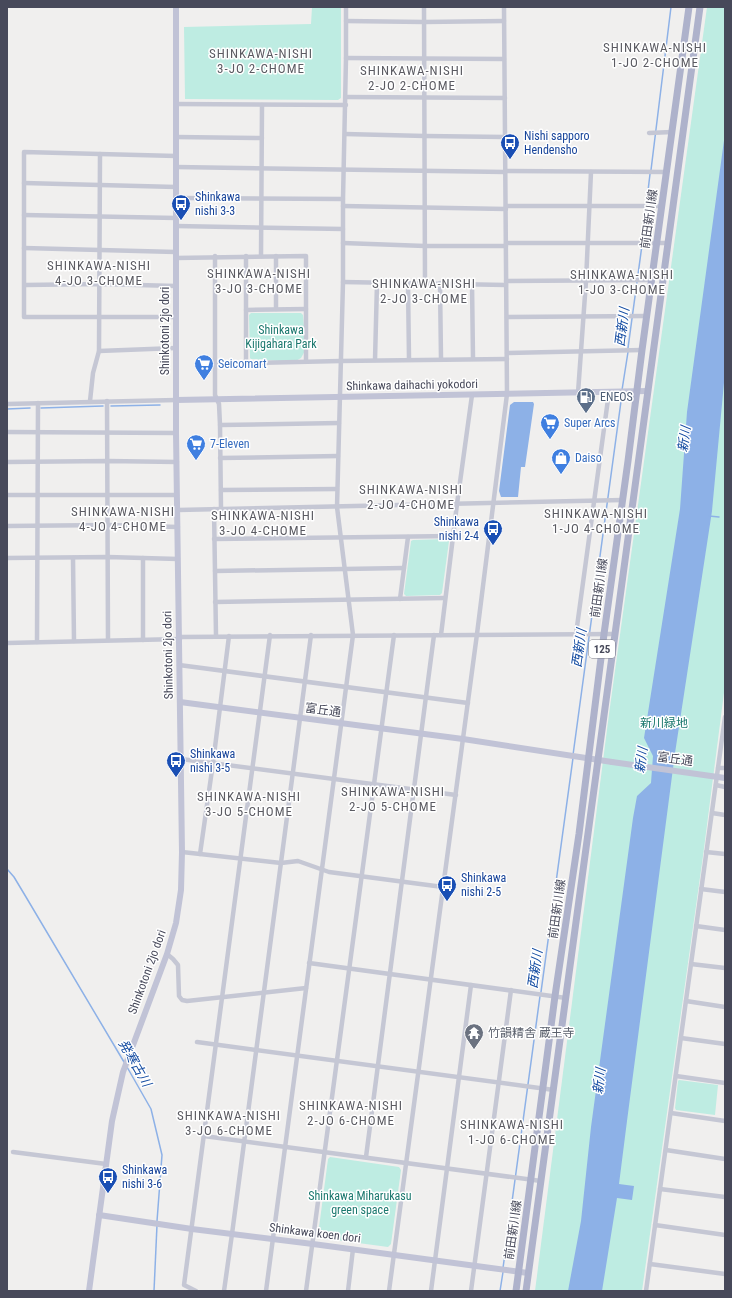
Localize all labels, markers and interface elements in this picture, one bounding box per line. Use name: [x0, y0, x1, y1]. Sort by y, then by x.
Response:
district label: SHINKAWA-NISHI 1-JO 2-CHOME: [603, 40, 707, 70]
district label: SHINKAWA-NISHI 3-JO 2-CHOME: [209, 46, 313, 76]
district label: SHINKAWA-NISHI 2-JO 2-CHOME: [360, 63, 464, 93]
place label: Nishi sapporo Hendensho: [524, 129, 590, 157]
bus stop icon: Nishi sapporo Hendensho: [499, 132, 521, 160]
street label: 前田新川線: [638, 188, 660, 250]
place label: Shinkawa nishi 3-3: [195, 190, 241, 218]
bus stop icon: Shinkawa nishi 3-3: [170, 193, 192, 221]
district label: SHINKAWA-NISHI 4-JO 3-CHOME: [47, 258, 151, 288]
district label: SHINKAWA-NISHI 3-JO 3-CHOME: [207, 266, 311, 296]
district label: SHINKAWA-NISHI 1-JO 3-CHOME: [570, 267, 674, 297]
district label: SHINKAWA-NISHI 2-JO 3-CHOME: [372, 276, 476, 306]
street label: Shinkotoni 2jo dori: [158, 287, 172, 375]
water label: 西新川: [612, 305, 632, 347]
park label: Shinkawa Kijigahara Park: [245, 323, 317, 351]
supermarket icon: Seicomart: [193, 353, 215, 381]
place label: Seicomart: [218, 357, 267, 371]
street label: Shinkawa daihachi yokodori: [346, 377, 478, 393]
fuel station icon: ENEOS: [575, 386, 597, 414]
place label: ENEOS: [600, 390, 633, 404]
supermarket icon: Super Arcs: [539, 412, 561, 440]
place label: Super Arcs: [564, 416, 615, 430]
water label: 新川: [675, 423, 694, 453]
supermarket icon: 7-Eleven: [185, 433, 207, 461]
place label: 7-Eleven: [210, 437, 250, 451]
shop icon: Daiso: [550, 447, 572, 475]
place label: Daiso: [575, 451, 602, 465]
district label: SHINKAWA-NISHI 2-JO 4-CHOME: [359, 482, 463, 512]
district label: SHINKAWA-NISHI 4-JO 4-CHOME: [71, 504, 175, 534]
district label: SHINKAWA-NISHI 1-JO 4-CHOME: [544, 506, 648, 536]
district label: SHINKAWA-NISHI 3-JO 4-CHOME: [211, 508, 315, 538]
place label: Shinkawa nishi 2-4: [434, 515, 479, 543]
bus stop icon: Shinkawa nishi 2-4: [482, 518, 504, 546]
street label: 前田新川線: [588, 557, 610, 619]
street label: Shinkotoni 2jo dori: [160, 611, 176, 699]
water label: 西新川: [569, 626, 589, 668]
road number: 125: [589, 640, 615, 658]
street label: 富丘通: [304, 701, 342, 719]
park label: 新川緑地: [640, 716, 688, 730]
water label: 新川: [632, 744, 651, 774]
place label: Shinkawa nishi 3-5: [190, 747, 236, 775]
bus stop icon: Shinkawa nishi 3-5: [165, 750, 187, 778]
street label: 富丘通: [656, 750, 694, 768]
district label: SHINKAWA-NISHI 2-JO 5-CHOME: [341, 784, 445, 814]
district label: SHINKAWA-NISHI 3-JO 5-CHOME: [197, 789, 301, 819]
place label: Shinkawa nishi 2-5: [461, 871, 507, 899]
bus stop icon: Shinkawa nishi 2-5: [436, 874, 458, 902]
street label: 前田新川線: [546, 878, 568, 940]
street label: Shinkotoni 2jo dori: [125, 928, 169, 1016]
water label: 西新川: [525, 947, 545, 989]
temple icon: 竹韻精舎 蔵王寺: [463, 1022, 485, 1050]
place label: 竹韻精舎 蔵王寺: [488, 1026, 575, 1040]
water label: 発寒古川: [116, 1037, 155, 1091]
water label: 新川: [590, 1065, 608, 1095]
district label: SHINKAWA-NISHI 2-JO 6-CHOME: [299, 1098, 403, 1128]
district label: SHINKAWA-NISHI 3-JO 6-CHOME: [177, 1108, 281, 1138]
district label: SHINKAWA-NISHI 1-JO 6-CHOME: [460, 1117, 564, 1147]
place label: Shinkawa nishi 3-6: [122, 1163, 168, 1191]
bus stop icon: Shinkawa nishi 3-6: [97, 1166, 119, 1194]
park label: Shinkawa Miharukasu green space: [308, 1189, 412, 1217]
street label: 前田新川線: [502, 1199, 524, 1261]
street label: Shinkawa koen dori: [268, 1220, 362, 1246]

